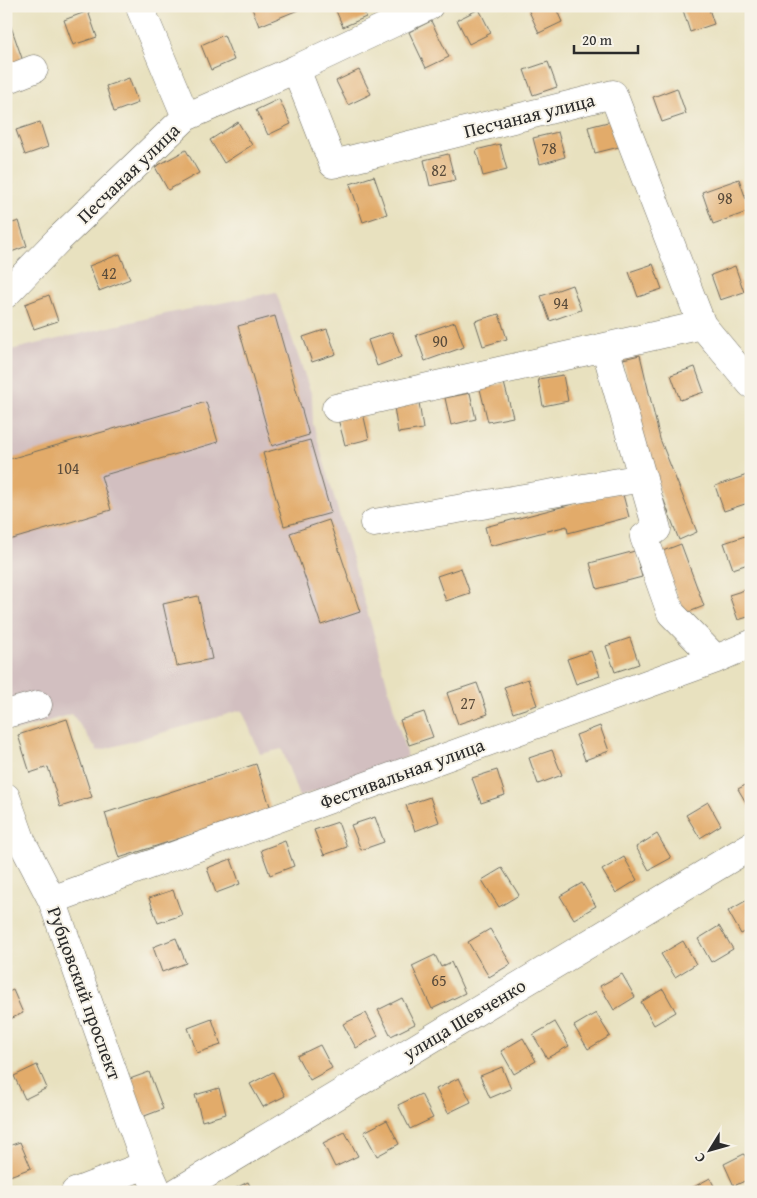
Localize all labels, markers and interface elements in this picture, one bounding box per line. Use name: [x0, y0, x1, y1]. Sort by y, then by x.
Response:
scale bar: [574, 22, 638, 54]
text: 20 m: [582, 29, 613, 50]
street label: Песчаная улица: [461, 85, 597, 145]
street label: Песчаная улица: [70, 116, 186, 230]
house number: 78: [541, 136, 557, 160]
house number: 82: [431, 158, 447, 182]
house number: 98: [717, 186, 733, 210]
house number: 42: [101, 261, 117, 285]
house number: 94: [553, 291, 569, 315]
house number: 90: [432, 329, 448, 353]
house number: 104: [56, 456, 80, 480]
house number: 27: [460, 691, 476, 715]
street label: Фестивальная улица: [316, 730, 488, 816]
street label: Рубцовский проспект: [41, 903, 130, 1084]
house number: 65: [431, 968, 447, 992]
street label: улица Шевченко: [396, 971, 531, 1067]
north arrow: [684, 1126, 734, 1176]
text: С: [689, 1149, 710, 1167]

